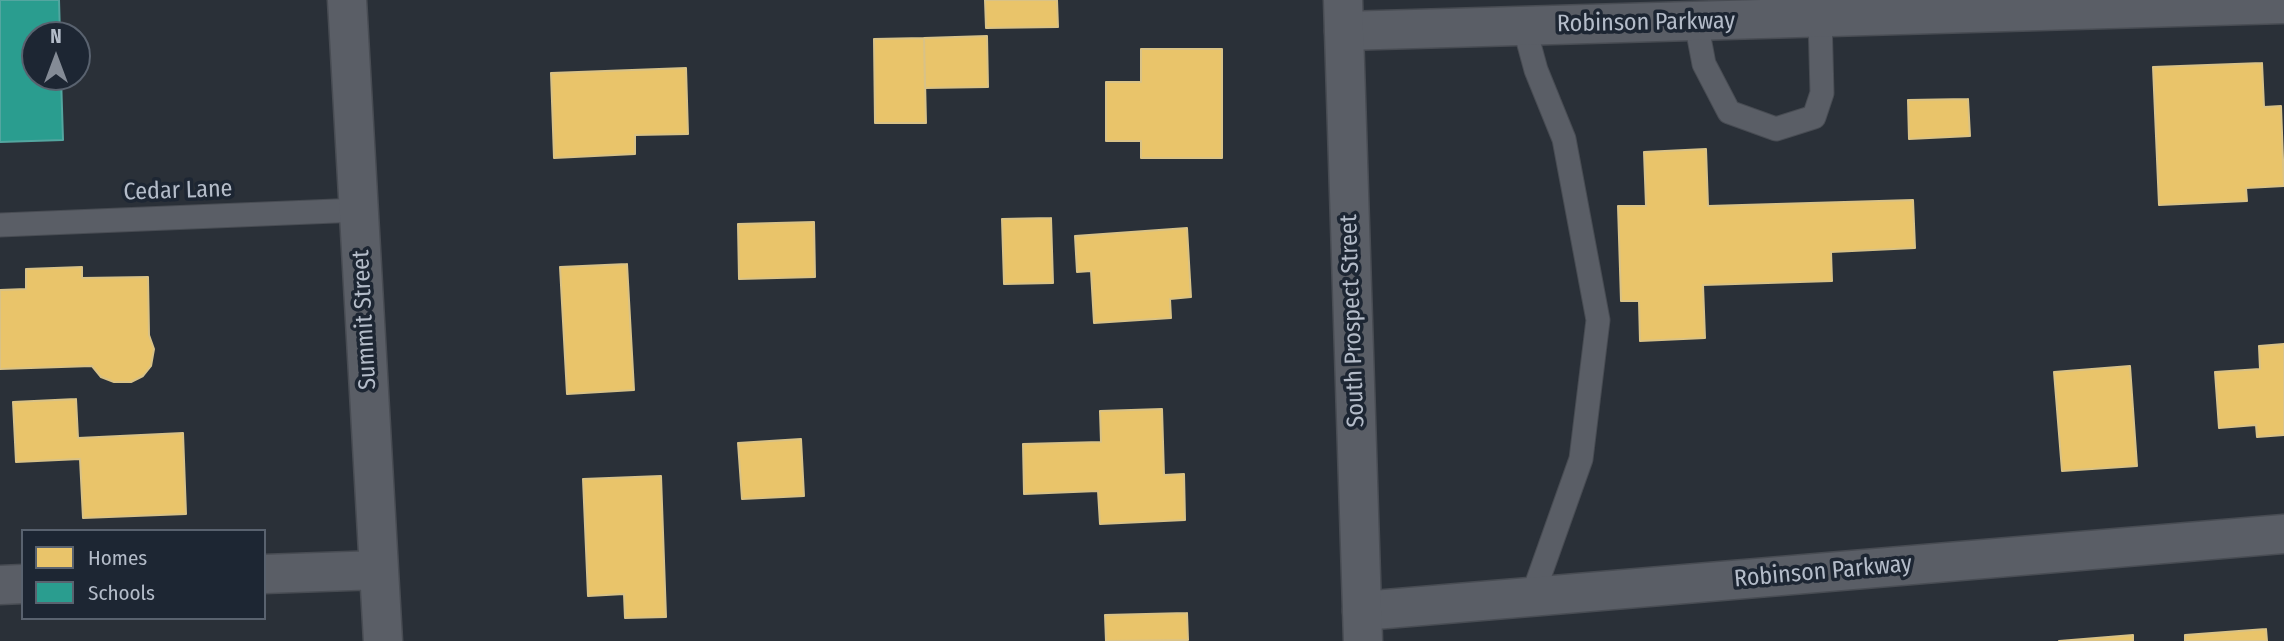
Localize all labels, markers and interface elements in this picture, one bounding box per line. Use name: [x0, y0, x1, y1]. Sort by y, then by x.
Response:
street label: Robinson Parkway: [1557, 7, 1735, 39]
north arrow: [21, 21, 91, 91]
text: N: [50, 25, 62, 48]
street label: Cedar Lane: [123, 175, 233, 207]
street label: South Prospect Street: [1335, 214, 1371, 428]
street label: Summit Street: [347, 249, 383, 391]
legend: [21, 529, 266, 620]
text: Homes: [88, 545, 147, 571]
street label: Robinson Parkway: [1733, 550, 1913, 594]
text: Schools: [88, 580, 155, 606]

